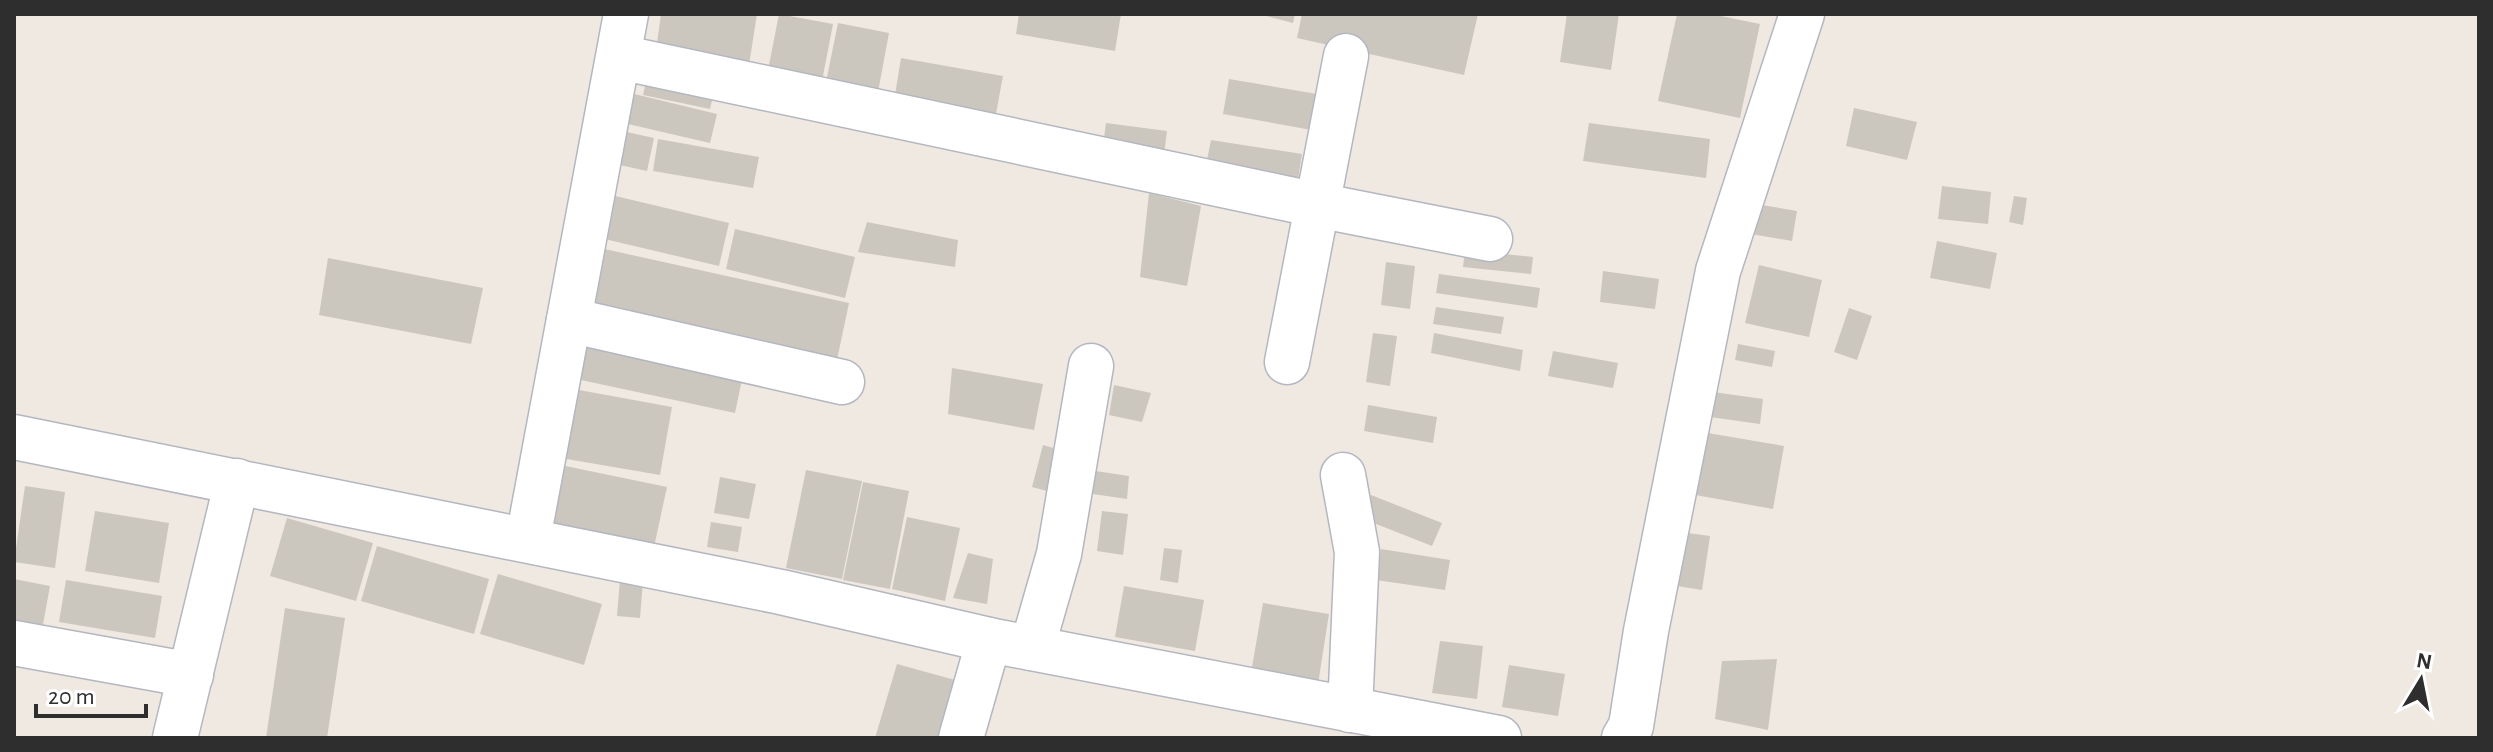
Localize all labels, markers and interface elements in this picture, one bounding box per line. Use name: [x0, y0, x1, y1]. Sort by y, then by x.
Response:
north arrow: [2381, 640, 2461, 720]
text: N: [2415, 649, 2434, 673]
scale bar: [36, 668, 146, 718]
text: 20 m: [48, 685, 95, 709]

